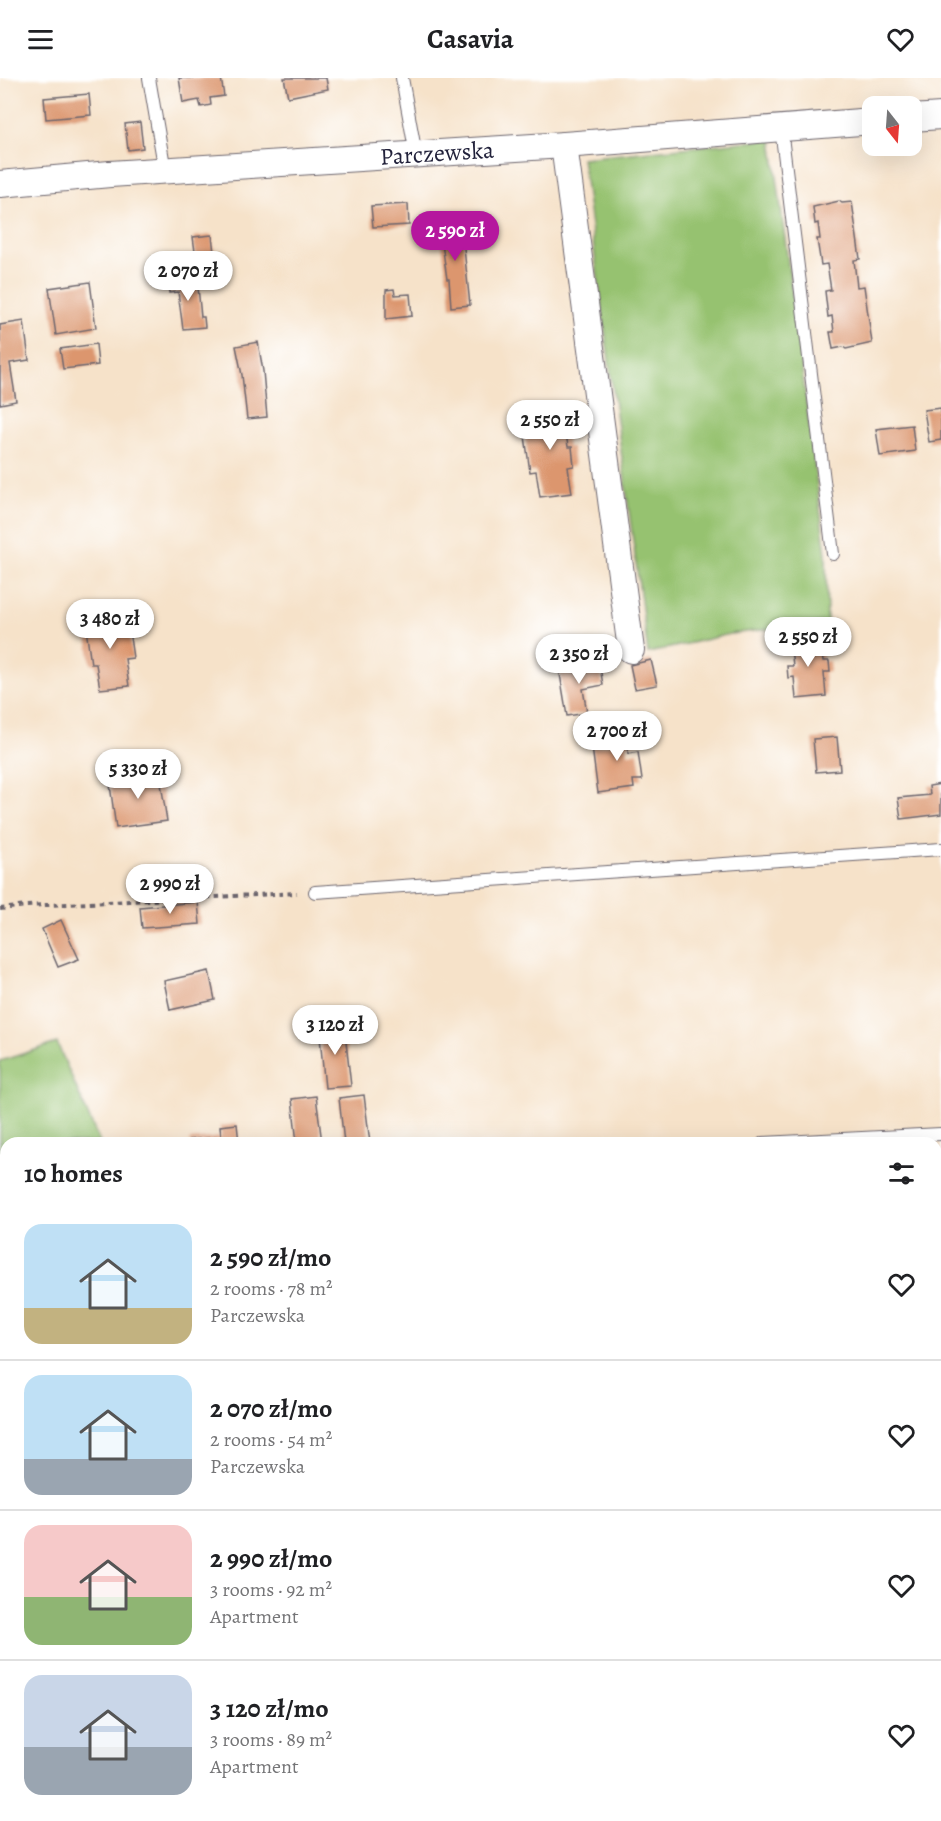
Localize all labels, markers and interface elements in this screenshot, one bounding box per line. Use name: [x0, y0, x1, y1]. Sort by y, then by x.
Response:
text: Casavia: [427, 21, 514, 57]
icon: menu: [24, 23, 57, 56]
icon: heart: [884, 23, 917, 56]
north arrow: [862, 96, 922, 156]
map controls: [862, 96, 922, 156]
street label: Parczewska: [379, 133, 496, 173]
pin: 2 590 zł: [393, 211, 517, 262]
text: 2 590 zł: [425, 217, 485, 244]
pin: 2 070 zł: [126, 251, 250, 302]
text: 2 070 zł: [158, 257, 218, 284]
pin: 2 550 zł: [488, 400, 612, 451]
text: 2 550 zł: [521, 406, 580, 433]
pin: 3 480 zł: [48, 599, 172, 650]
text: 3 480 zł: [80, 605, 140, 632]
pin: 2 550 zł: [746, 617, 870, 668]
text: 2 550 zł: [779, 623, 838, 650]
pin: 2 350 zł: [517, 634, 641, 685]
text: 2 350 zł: [549, 640, 609, 667]
pin: 2 700 zł: [555, 711, 679, 762]
text: 2 700 zł: [587, 717, 647, 744]
pin: 5 330 zł: [76, 749, 200, 800]
text: 5 330 zł: [109, 755, 167, 782]
pin: 2 990 zł: [108, 864, 232, 915]
text: 2 990 zł: [140, 870, 200, 897]
pin: 3 120 zł: [273, 1005, 397, 1056]
text: 3 120 zł: [306, 1011, 364, 1038]
text: 10 homes: [24, 1156, 123, 1191]
icon: filters: [885, 1157, 918, 1190]
text: 2 590 zł/mo: [210, 1240, 331, 1275]
icon: home: [72, 1248, 144, 1320]
icon: heart: [885, 1268, 918, 1301]
text: 2 rooms · 78 m²: [210, 1275, 333, 1302]
text: Parczewska: [210, 1302, 305, 1329]
text: 2 070 zł/mo: [210, 1391, 332, 1426]
icon: home: [72, 1399, 144, 1471]
icon: heart: [885, 1419, 918, 1452]
text: 2 rooms · 54 m²: [210, 1426, 332, 1453]
text: Parczewska: [210, 1453, 305, 1480]
text: 2 990 zł/mo: [210, 1541, 332, 1576]
icon: home: [72, 1549, 144, 1621]
icon: heart: [885, 1569, 918, 1602]
text: 3 rooms · 92 m²: [210, 1576, 332, 1603]
text: Apartment: [210, 1603, 299, 1630]
text: 3 120 zł/mo: [210, 1691, 329, 1726]
icon: home: [72, 1699, 144, 1771]
icon: heart: [885, 1719, 918, 1752]
text: 3 rooms · 89 m²: [210, 1726, 332, 1753]
text: Apartment: [210, 1753, 299, 1780]

